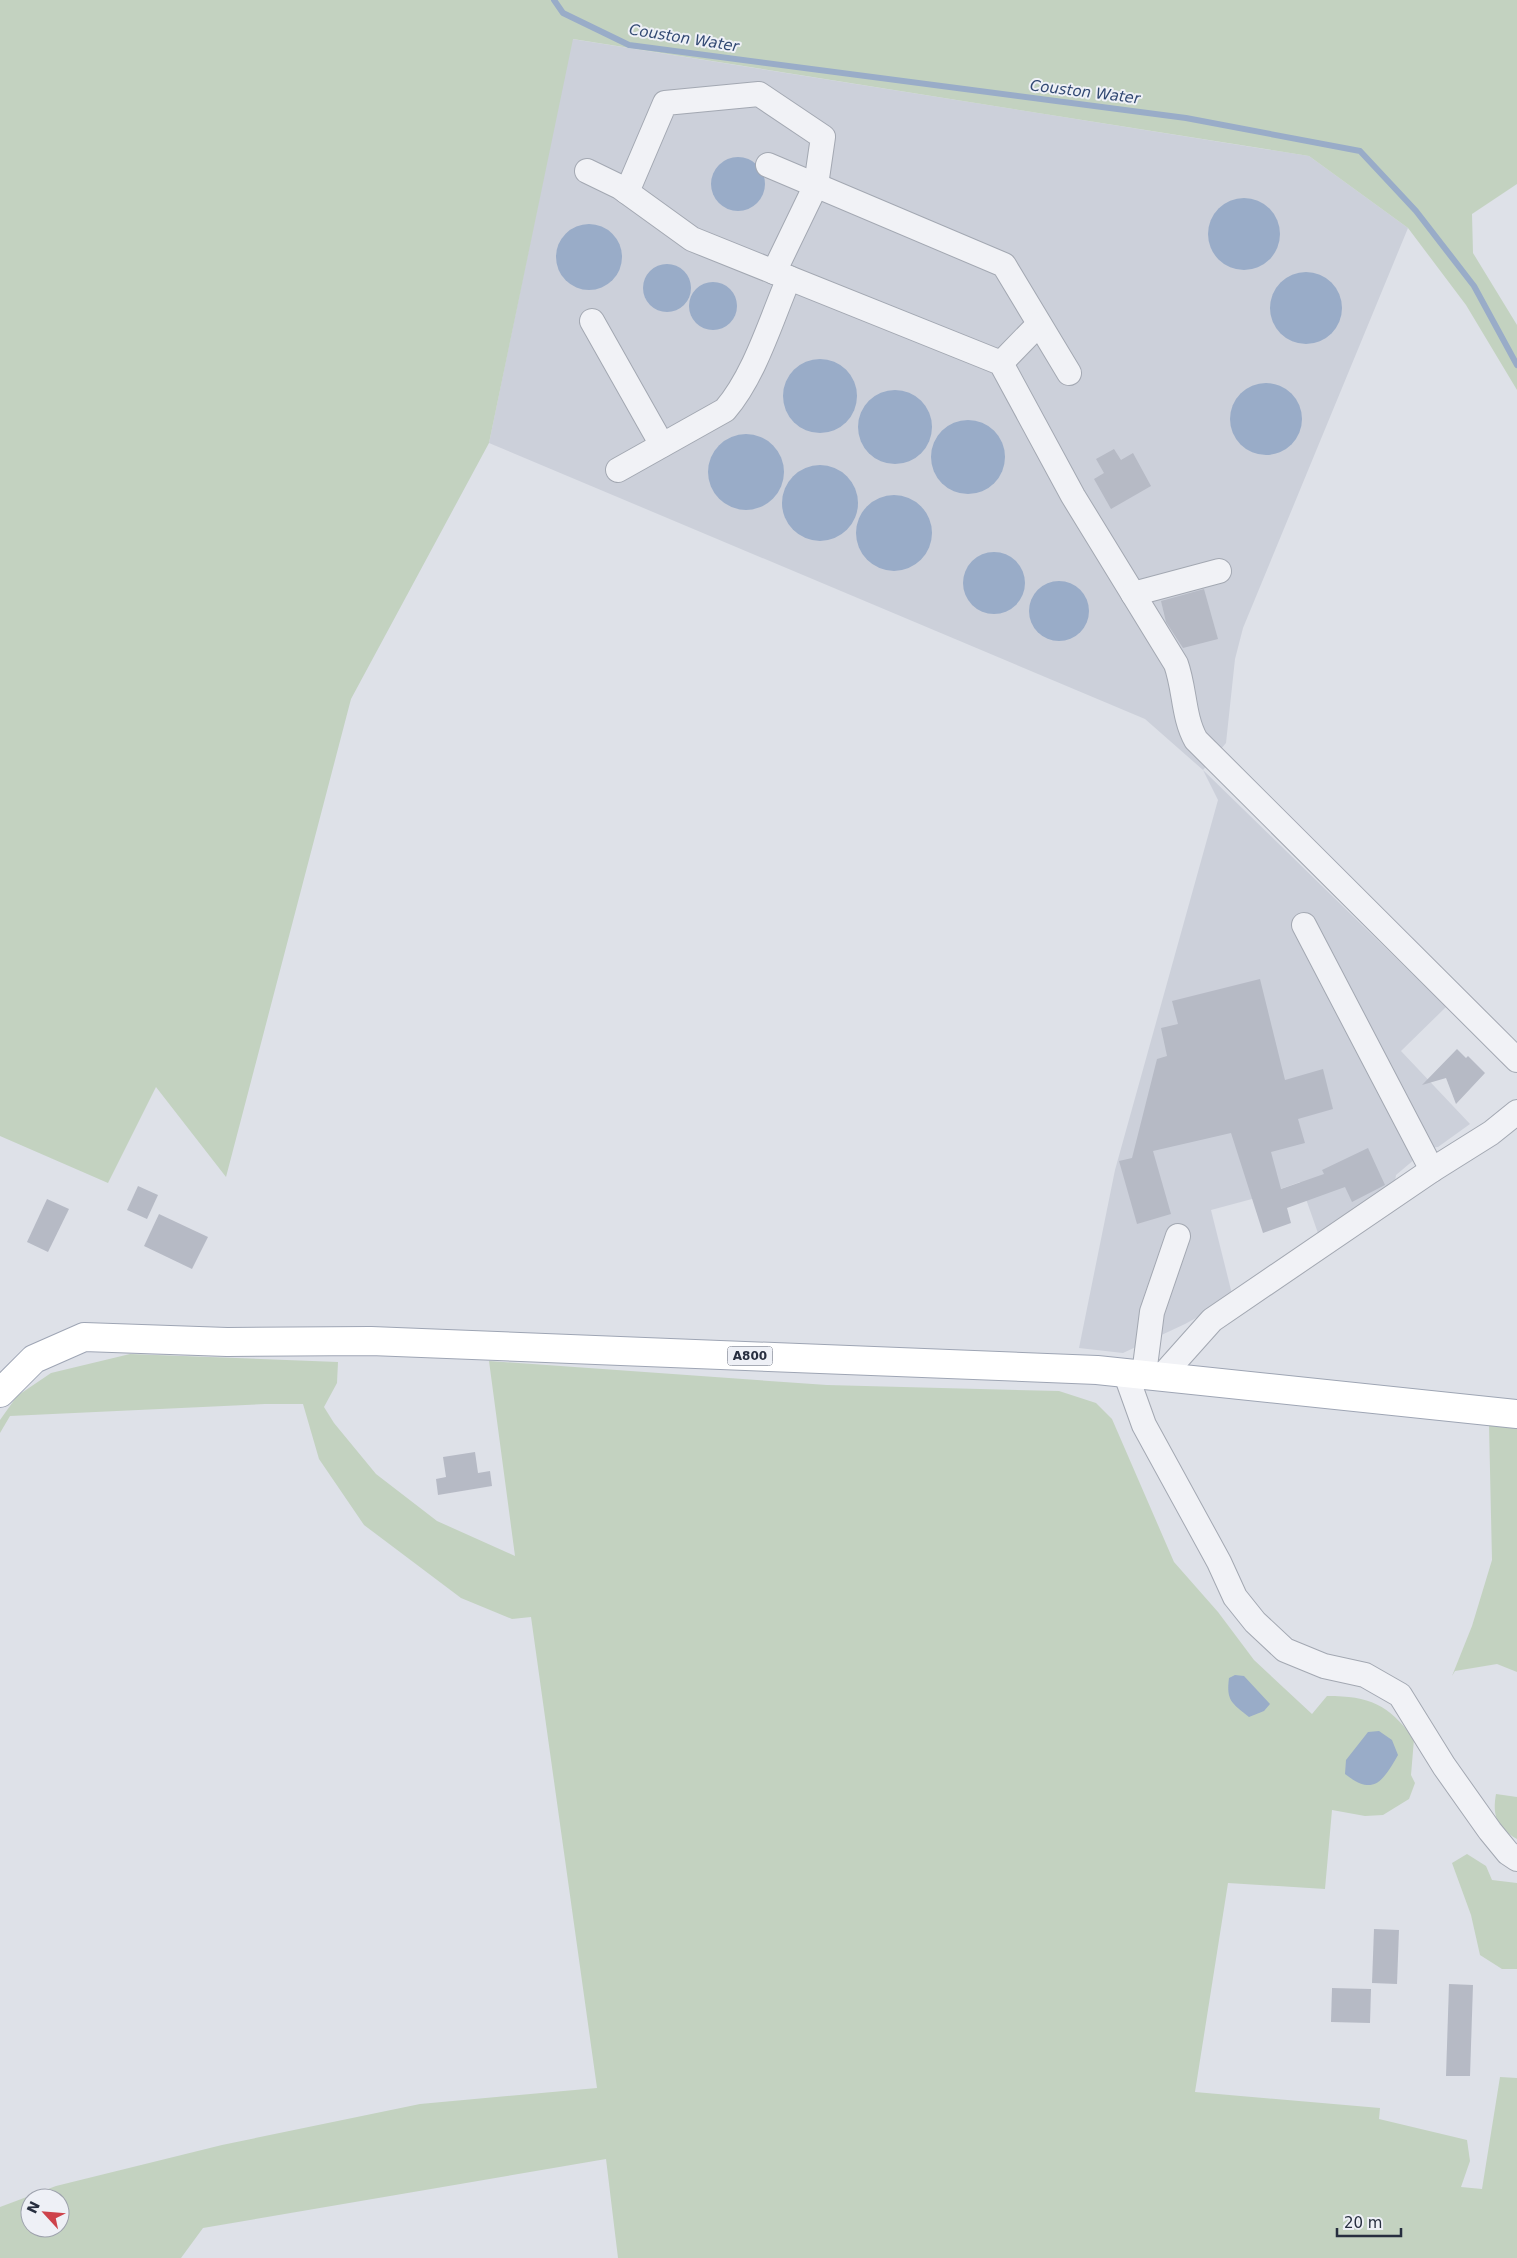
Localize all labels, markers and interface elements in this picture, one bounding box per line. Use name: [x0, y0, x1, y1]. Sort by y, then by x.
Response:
water label: Couston Water: [628, 20, 741, 56]
water label: Couston Water: [1029, 76, 1142, 108]
road number: A800: [728, 1346, 772, 1365]
north arrow: [20, 2188, 70, 2238]
text: N: [24, 2199, 43, 2216]
scale bar: [1337, 2206, 1401, 2238]
text: 20 m: [1344, 2214, 1382, 2232]

